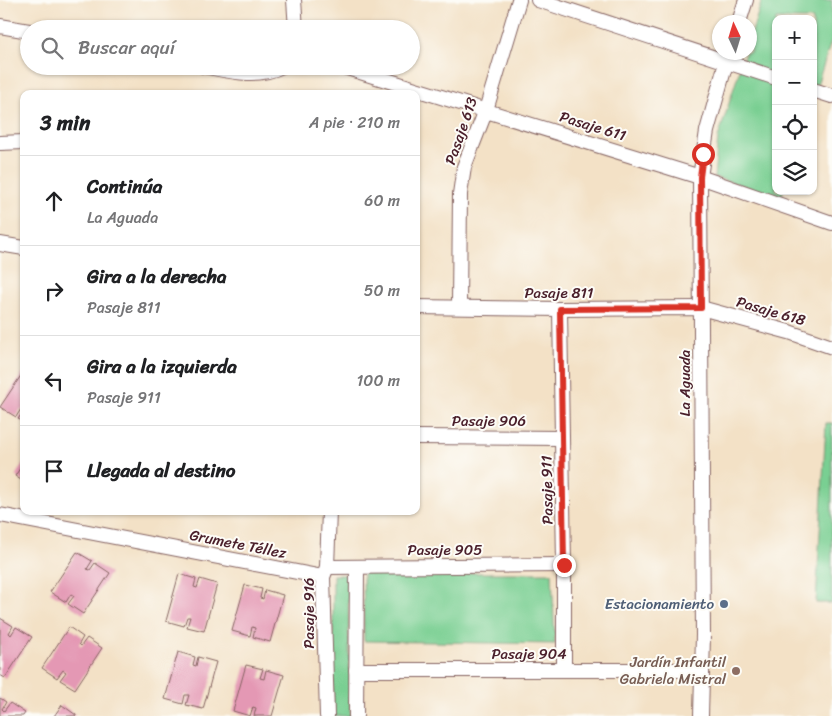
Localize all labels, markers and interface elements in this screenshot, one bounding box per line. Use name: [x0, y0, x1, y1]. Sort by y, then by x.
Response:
north arrow: [712, 15, 757, 60]
map controls: [772, 15, 817, 195]
button: +: [772, 15, 817, 60]
search box: [20, 20, 420, 75]
text: Buscar aquí: [78, 31, 175, 64]
icon: search: [38, 34, 66, 62]
button: −: [772, 60, 817, 105]
street label: Pasaje 613: [437, 94, 485, 168]
text: 3 min: [40, 104, 90, 142]
street label: Pasaje 611: [556, 104, 630, 148]
button: locate: [772, 105, 817, 150]
text: A pie · 210 m: [309, 108, 400, 137]
route start: [692, 143, 715, 166]
button: layers: [772, 150, 817, 195]
text: Continúa: [87, 170, 162, 203]
text: 60 m: [364, 186, 400, 215]
icon: ahead: [40, 187, 68, 215]
text: La Aguada: [87, 203, 158, 232]
text: Gira a la derecha: [87, 260, 226, 293]
text: 50 m: [364, 276, 400, 305]
icon: right: [40, 277, 68, 305]
street label: Pasaje 811: [525, 280, 594, 306]
street label: Pasaje 618: [733, 289, 809, 333]
text: Pasaje 811: [87, 293, 161, 322]
street label: La Aguada: [672, 349, 698, 416]
text: Gira a la izquierda: [87, 350, 237, 383]
text: 100 m: [356, 366, 400, 395]
icon: left: [40, 367, 68, 395]
text: Pasaje 911: [87, 383, 161, 412]
street label: Pasaje 906: [452, 408, 526, 434]
text: Llegada al destino: [87, 454, 236, 487]
street label: Pasaje 911: [533, 455, 561, 525]
icon: arrive: [40, 457, 68, 485]
street label: Grumete Téllez: [187, 522, 289, 566]
street label: Pasaje 905: [408, 537, 482, 563]
route end: [553, 554, 576, 577]
street label: Pasaje 916: [296, 577, 322, 649]
place label: Estacionamiento: [605, 591, 714, 617]
marker: Estacionamiento: [718, 598, 730, 610]
street label: Pasaje 904: [491, 641, 567, 667]
place label: Jardín Infantil Gabriela Mistral: [620, 649, 727, 692]
marker: Jardín Infantil Gabriela Mistral: [730, 665, 742, 677]

